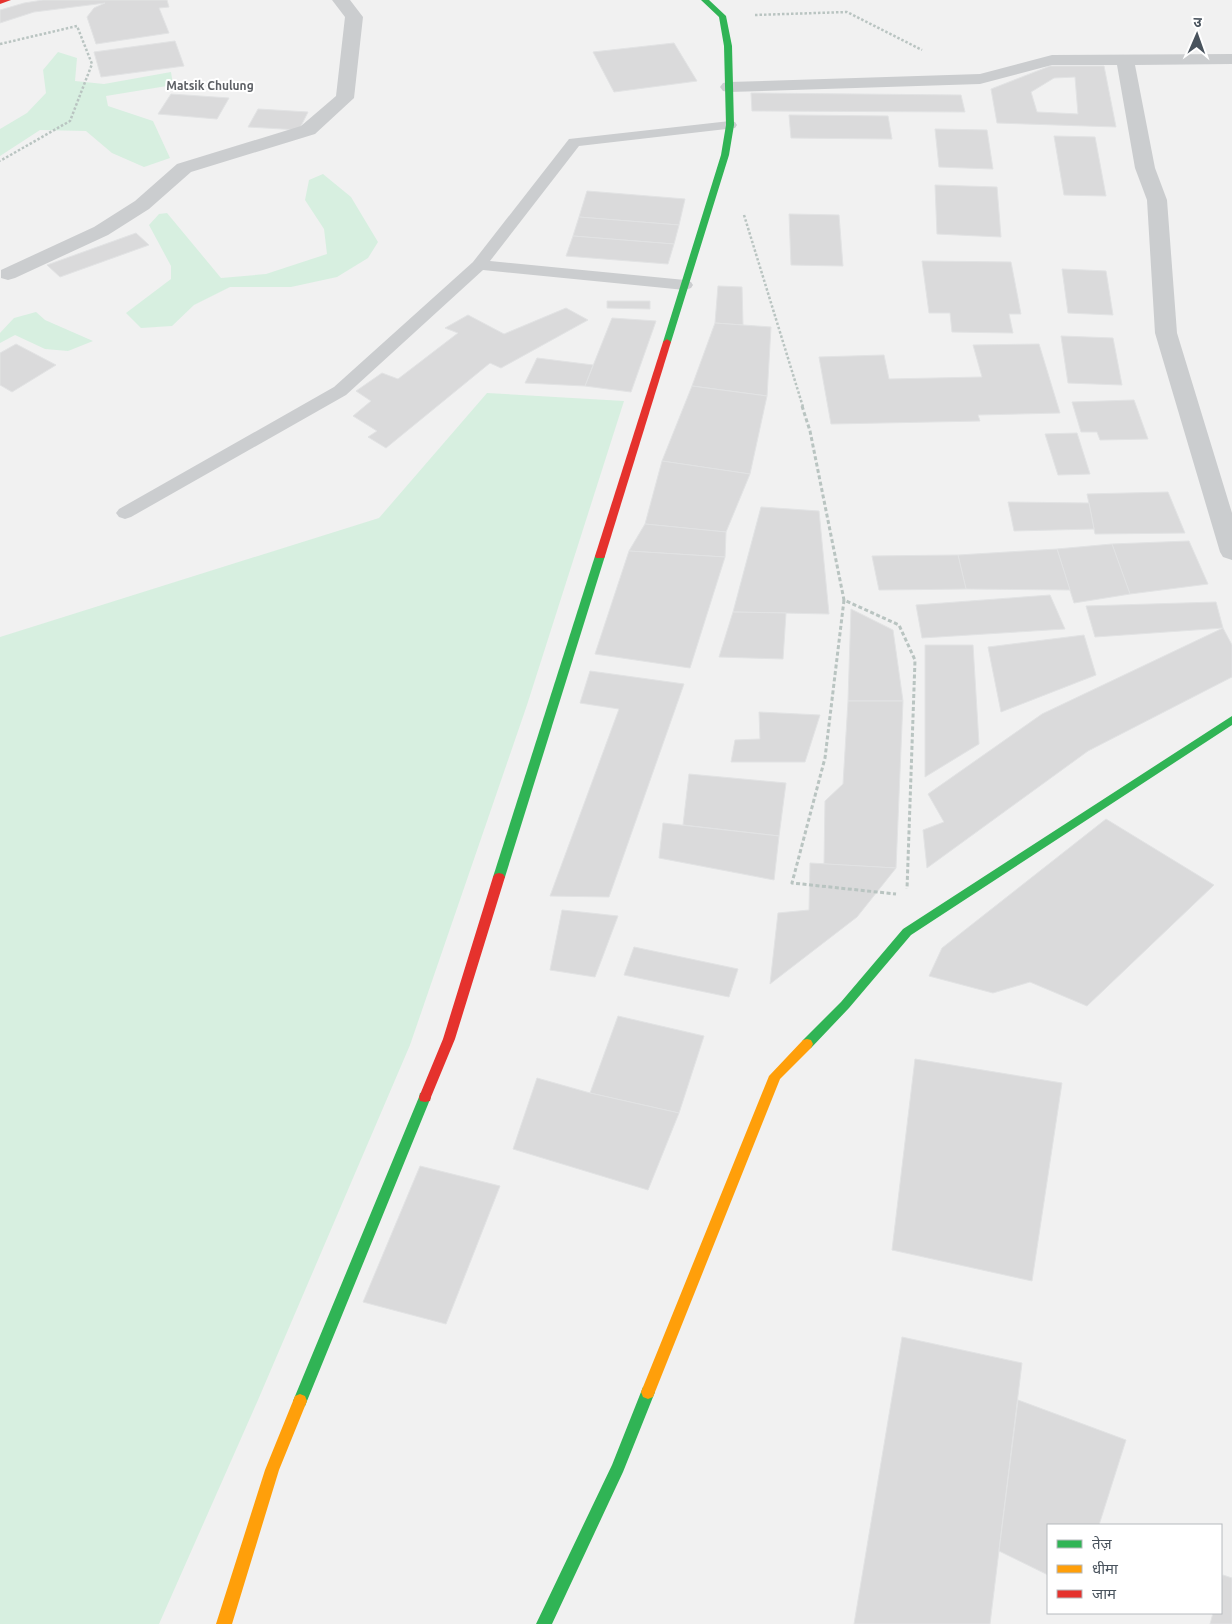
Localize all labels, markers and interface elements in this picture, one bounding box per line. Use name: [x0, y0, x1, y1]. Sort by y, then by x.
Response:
north arrow: [1172, 10, 1222, 60]
text: उ: [1193, 14, 1203, 30]
district label: Matsik Chulung: [166, 79, 254, 92]
legend: [1047, 1524, 1222, 1614]
text: तेज़: [1092, 1535, 1113, 1552]
text: धीमा: [1092, 1560, 1119, 1577]
text: जाम: [1092, 1585, 1117, 1602]

